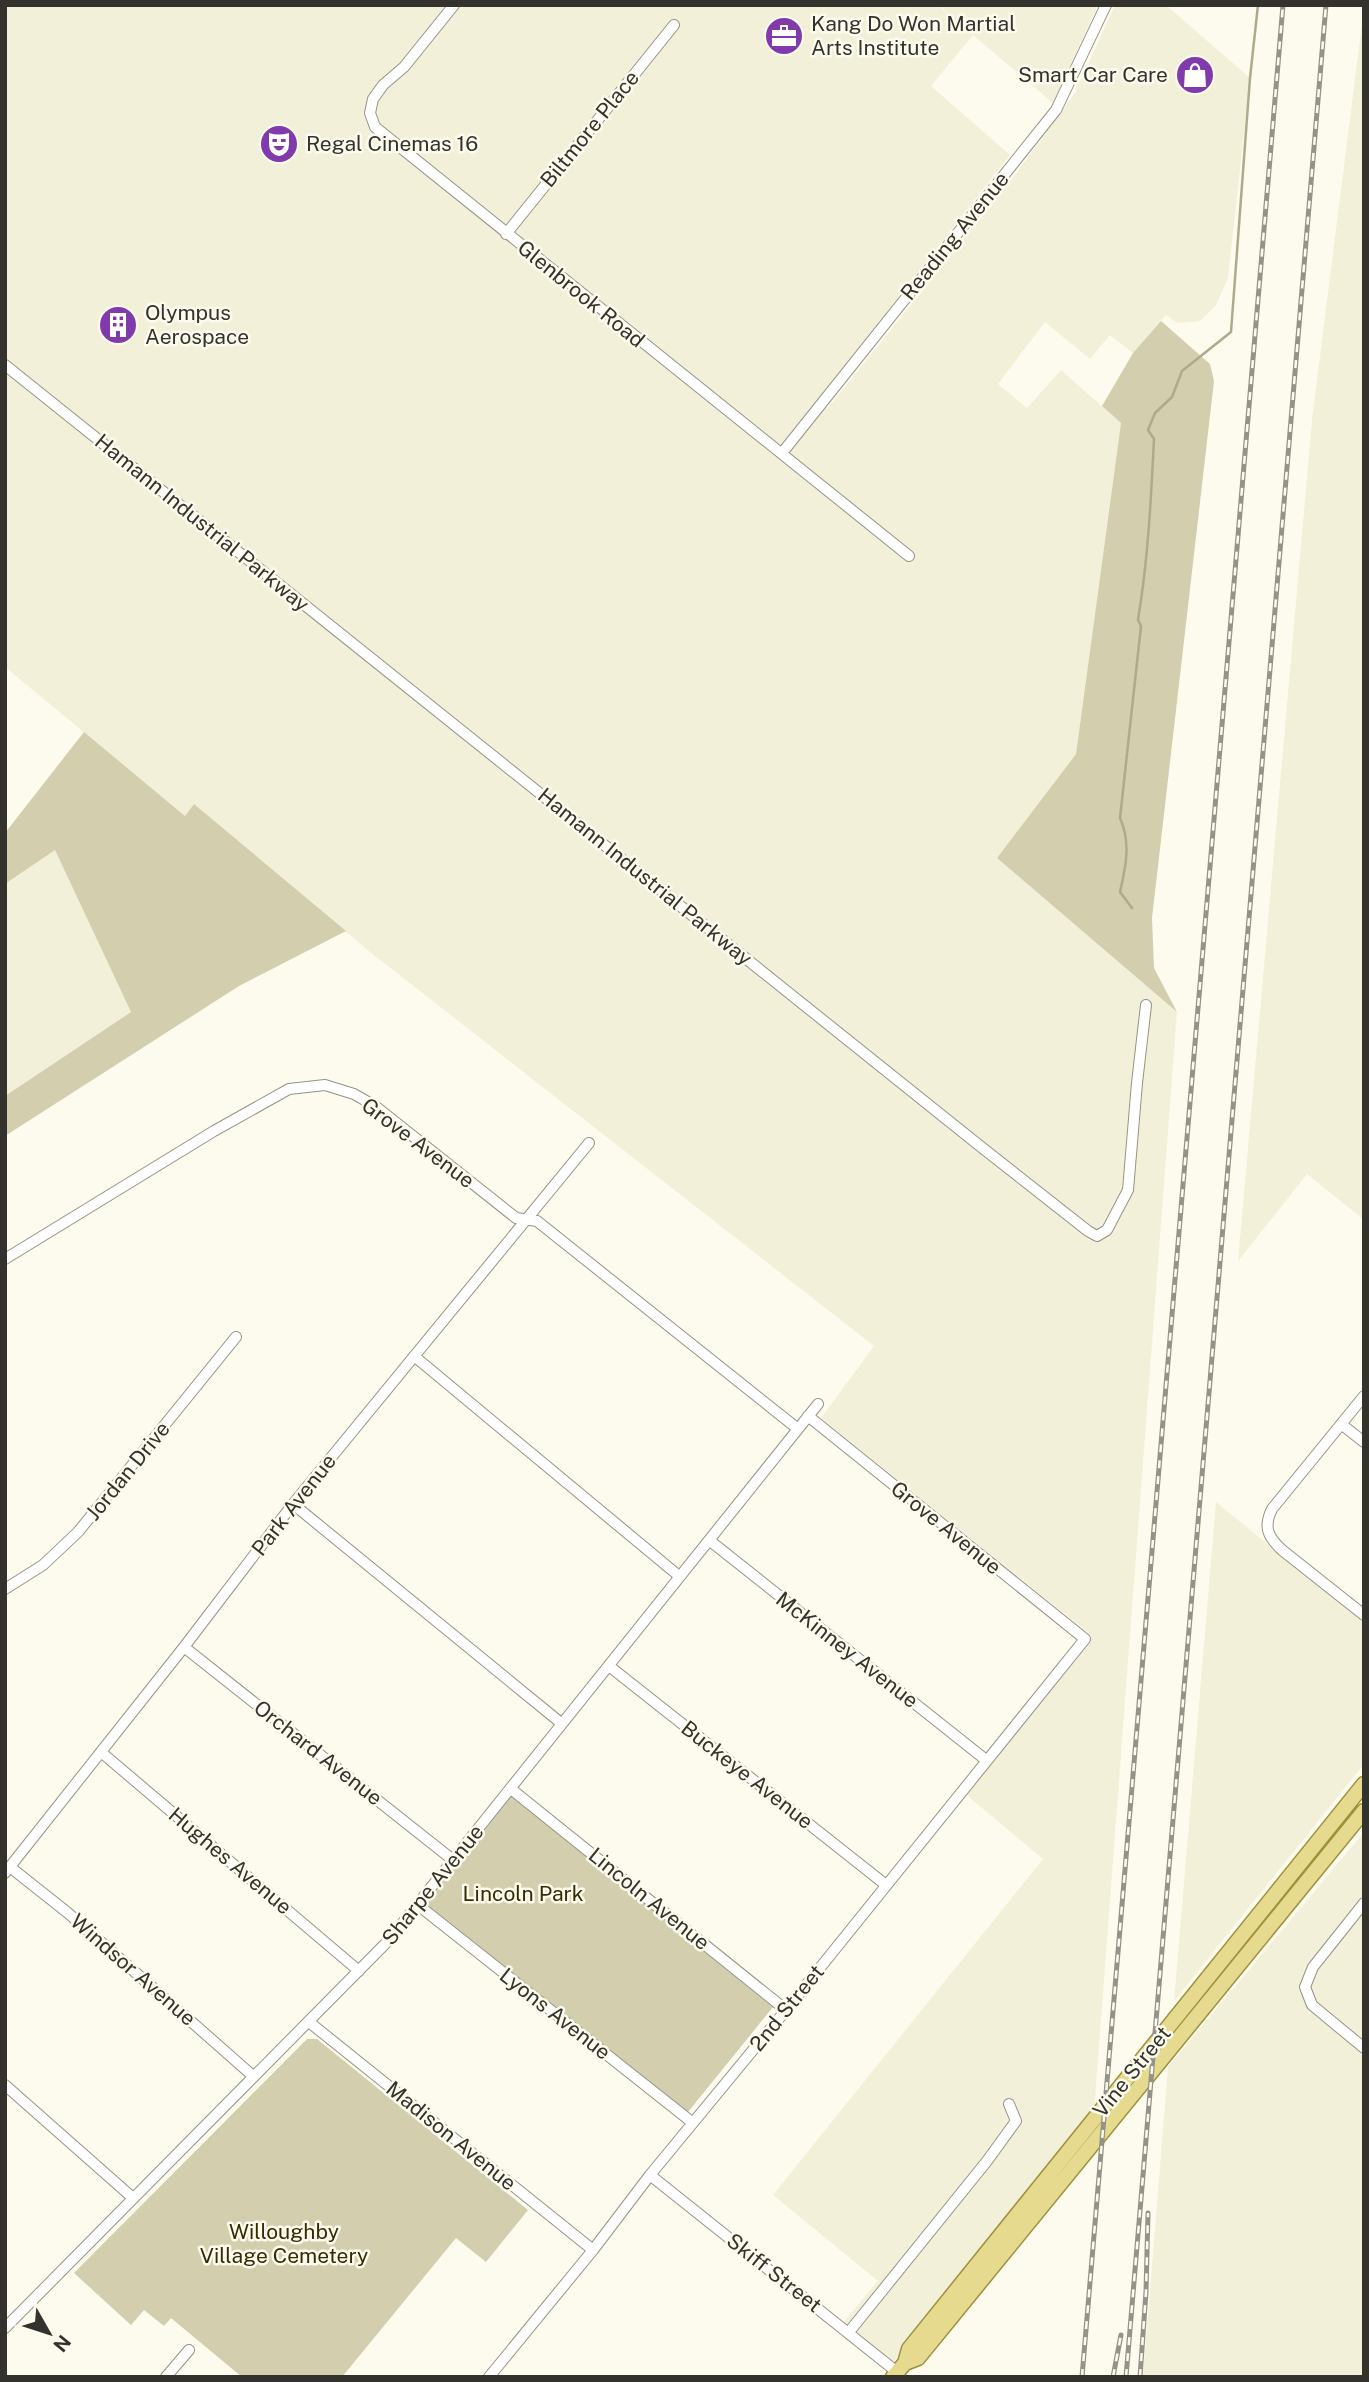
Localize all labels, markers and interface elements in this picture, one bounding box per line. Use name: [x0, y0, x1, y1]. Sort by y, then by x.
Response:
place label: Kang Do Won Martial Arts Institute: [811, 11, 1016, 60]
office icon: Kang Do Won Martial Arts Institute: [763, 15, 805, 57]
shop icon: Smart Car Care: [1174, 54, 1216, 96]
place label: Smart Car Care: [1018, 62, 1168, 87]
street label: Biltmore Place: [535, 65, 644, 192]
theatre icon: Regal Cinemas 16: [258, 123, 300, 165]
place label: Regal Cinemas 16: [306, 131, 478, 156]
street label: Reading Avenue: [895, 167, 1014, 305]
street label: Glenbrook Road: [513, 235, 650, 352]
place label: Olympus Aerospace: [145, 300, 249, 349]
building icon: Olympus Aerospace: [97, 304, 139, 346]
street label: Hamann Industrial Parkway: [90, 428, 314, 617]
street label: Hamann Industrial Parkway: [533, 782, 757, 971]
street label: Grove Avenue: [357, 1092, 480, 1193]
street label: Jordan Drive: [80, 1416, 175, 1525]
street label: Park Avenue: [246, 1449, 341, 1560]
street label: Grove Avenue: [886, 1476, 1006, 1580]
street label: McKinney Avenue: [771, 1586, 923, 1713]
street label: Orchard Avenue: [249, 1695, 387, 1811]
street label: Buckeye Avenue: [676, 1715, 818, 1834]
street label: Hughes Avenue: [164, 1802, 297, 1919]
street label: Sharpe Avenue: [376, 1820, 489, 1950]
street label: Lincoln Avenue: [584, 1842, 715, 1955]
park label: Lincoln Park: [462, 1881, 584, 1906]
street label: Windsor Avenue: [66, 1908, 201, 2031]
street label: 2nd Street: [744, 1960, 829, 2056]
street label: Lyons Avenue: [495, 1963, 616, 2065]
street label: Vine Street: [1087, 2021, 1176, 2122]
street label: Madison Avenue: [381, 2076, 521, 2196]
park label: Willoughby Village Cemetery: [200, 2219, 368, 2268]
street label: Skiff Street: [722, 2228, 827, 2317]
north arrow: [14, 2298, 84, 2368]
text: N: [49, 2331, 75, 2356]

